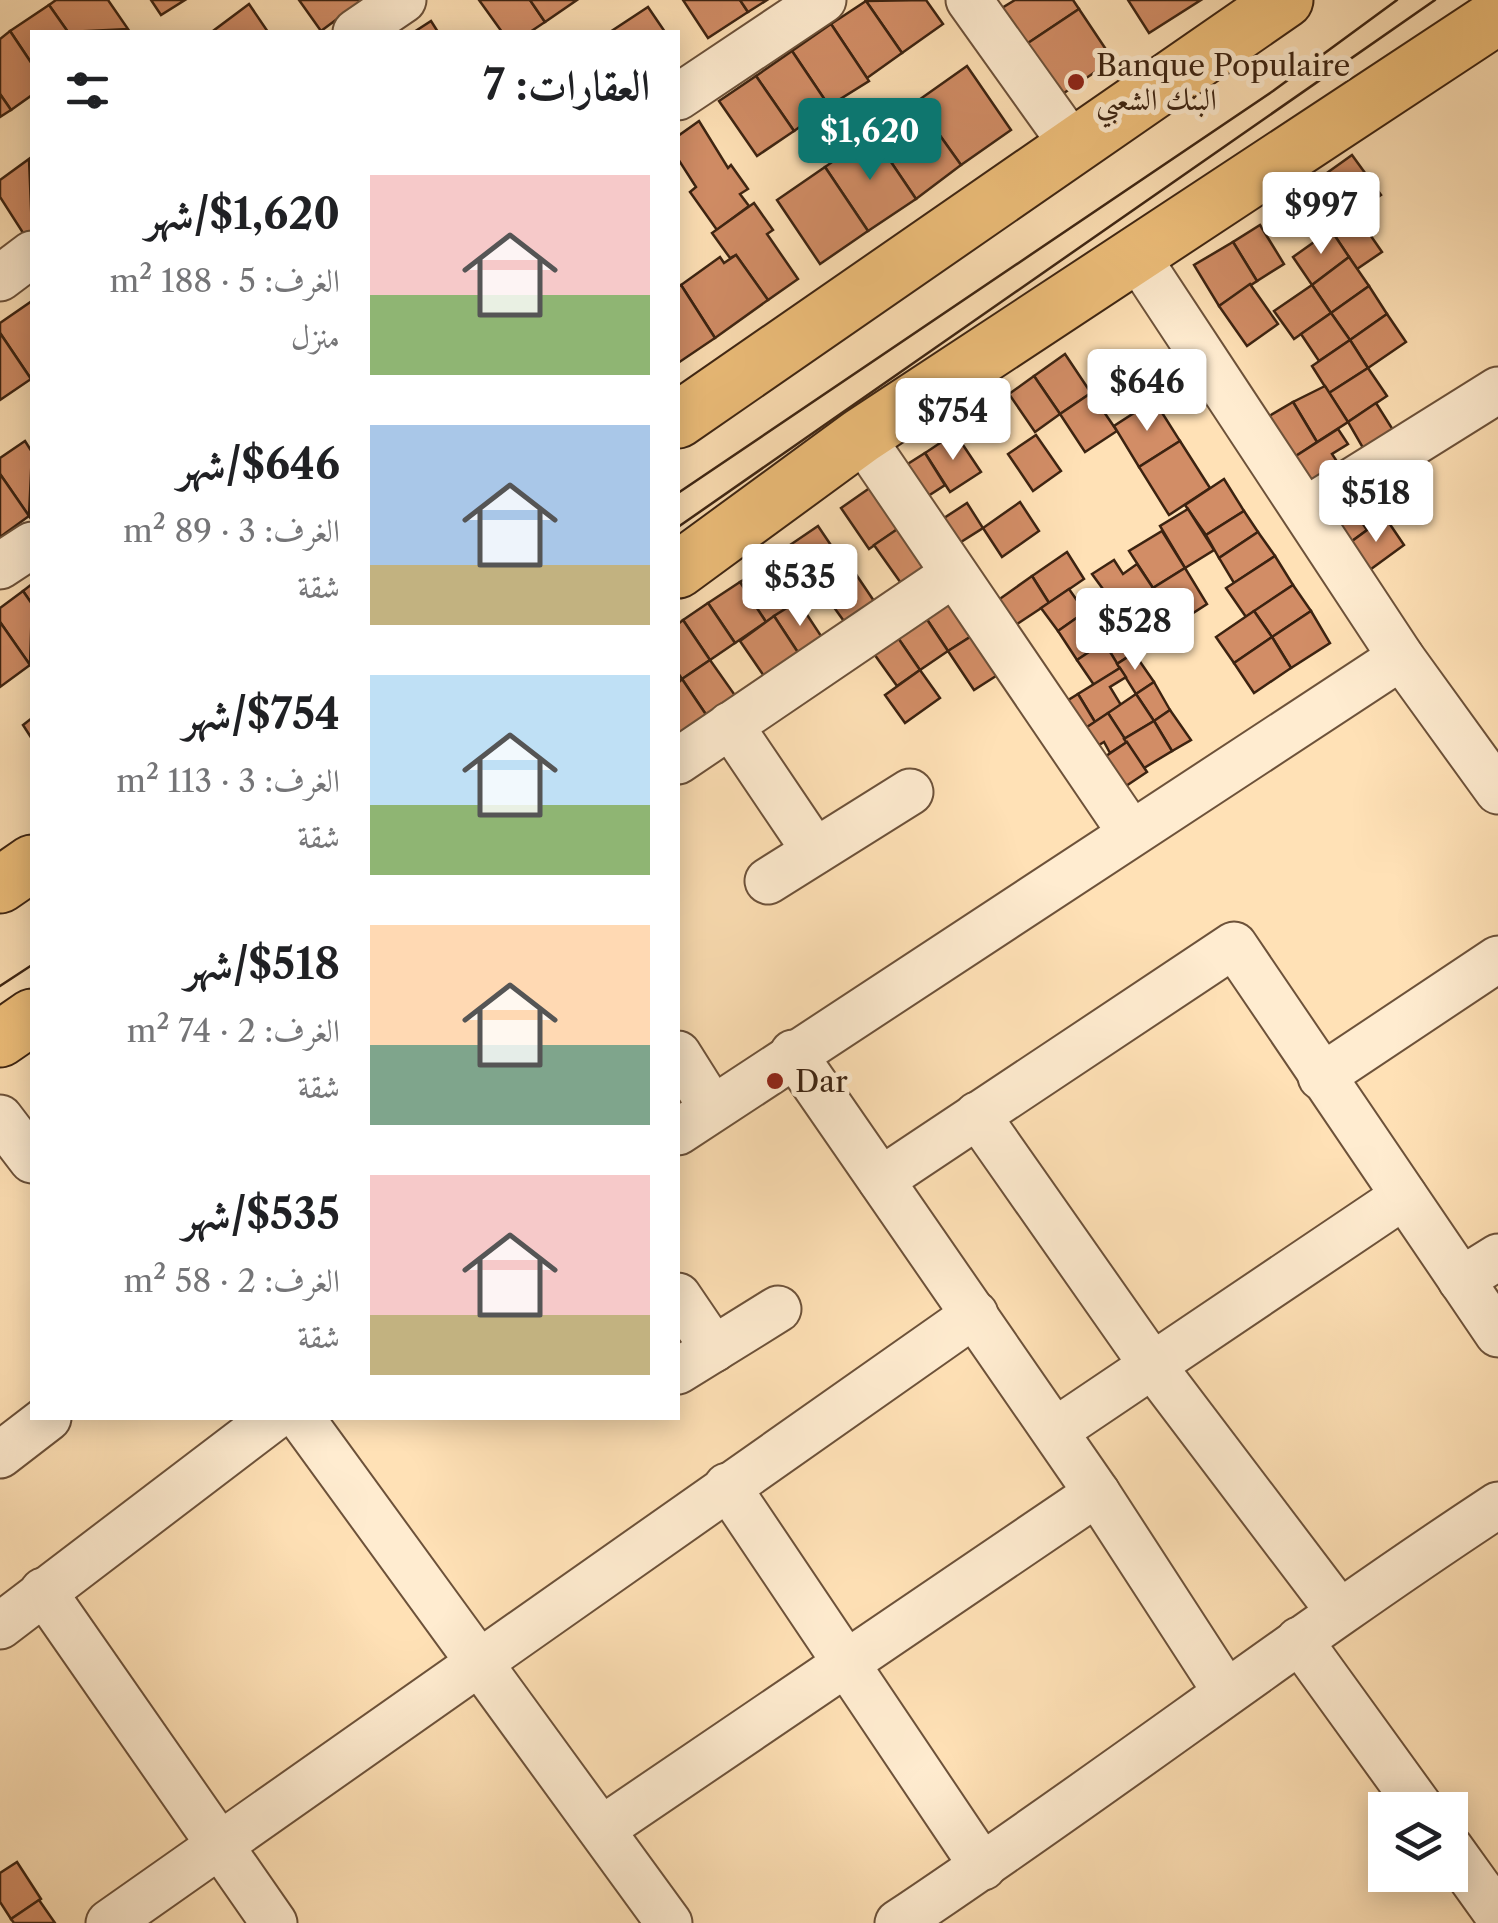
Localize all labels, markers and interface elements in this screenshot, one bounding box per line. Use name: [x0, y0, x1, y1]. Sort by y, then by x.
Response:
place label: Banque Populaire البنك الشعبي: [1096, 47, 1350, 128]
text: العقارات: 7: [483, 59, 650, 111]
icon: filters: [60, 63, 115, 118]
marker: Banque Populaire البنك الشعبي: [1065, 71, 1087, 93]
pin: $1,620: [789, 98, 951, 183]
text: $1,620: [820, 111, 920, 150]
pin: $997: [1262, 172, 1380, 257]
text: $997: [1285, 185, 1357, 224]
text: $1,620/شهر: [146, 188, 340, 240]
icon: home: [450, 215, 570, 335]
text: الغرف: 5 · 188 m²: [110, 261, 340, 300]
text: منزل: [291, 317, 340, 356]
pin: $646: [1088, 349, 1206, 434]
text: $646: [1109, 362, 1185, 401]
pin: $754: [894, 378, 1012, 463]
text: $754: [918, 391, 988, 430]
text: $646/شهر: [178, 438, 340, 490]
pin: $518: [1317, 460, 1435, 545]
icon: home: [450, 465, 570, 585]
text: $518: [1341, 473, 1411, 512]
text: الغرف: 3 · 89 m²: [123, 511, 340, 550]
pin: $535: [741, 544, 859, 629]
text: $535: [764, 557, 836, 596]
text: شقة: [298, 567, 340, 606]
pin: $528: [1076, 588, 1194, 673]
text: $528: [1098, 601, 1172, 640]
text: $754/شهر: [183, 688, 340, 740]
icon: home: [450, 715, 570, 835]
text: الغرف: 3 · 113 m²: [116, 761, 340, 800]
text: شقة: [298, 817, 340, 856]
text: $518/شهر: [185, 938, 340, 990]
icon: home: [450, 965, 570, 1085]
text: الغرف: 2 · 74 m²: [127, 1011, 340, 1050]
place label: Dar: [795, 1063, 848, 1100]
text: شقة: [298, 1067, 340, 1106]
marker: Dar: [764, 1070, 786, 1092]
text: $535/شهر: [183, 1188, 340, 1240]
icon: home: [450, 1215, 570, 1335]
text: الغرف: 2 · 58 m²: [124, 1261, 340, 1300]
text: شقة: [298, 1317, 340, 1356]
map controls: [1368, 1792, 1468, 1892]
button: layers: [1368, 1792, 1468, 1892]

